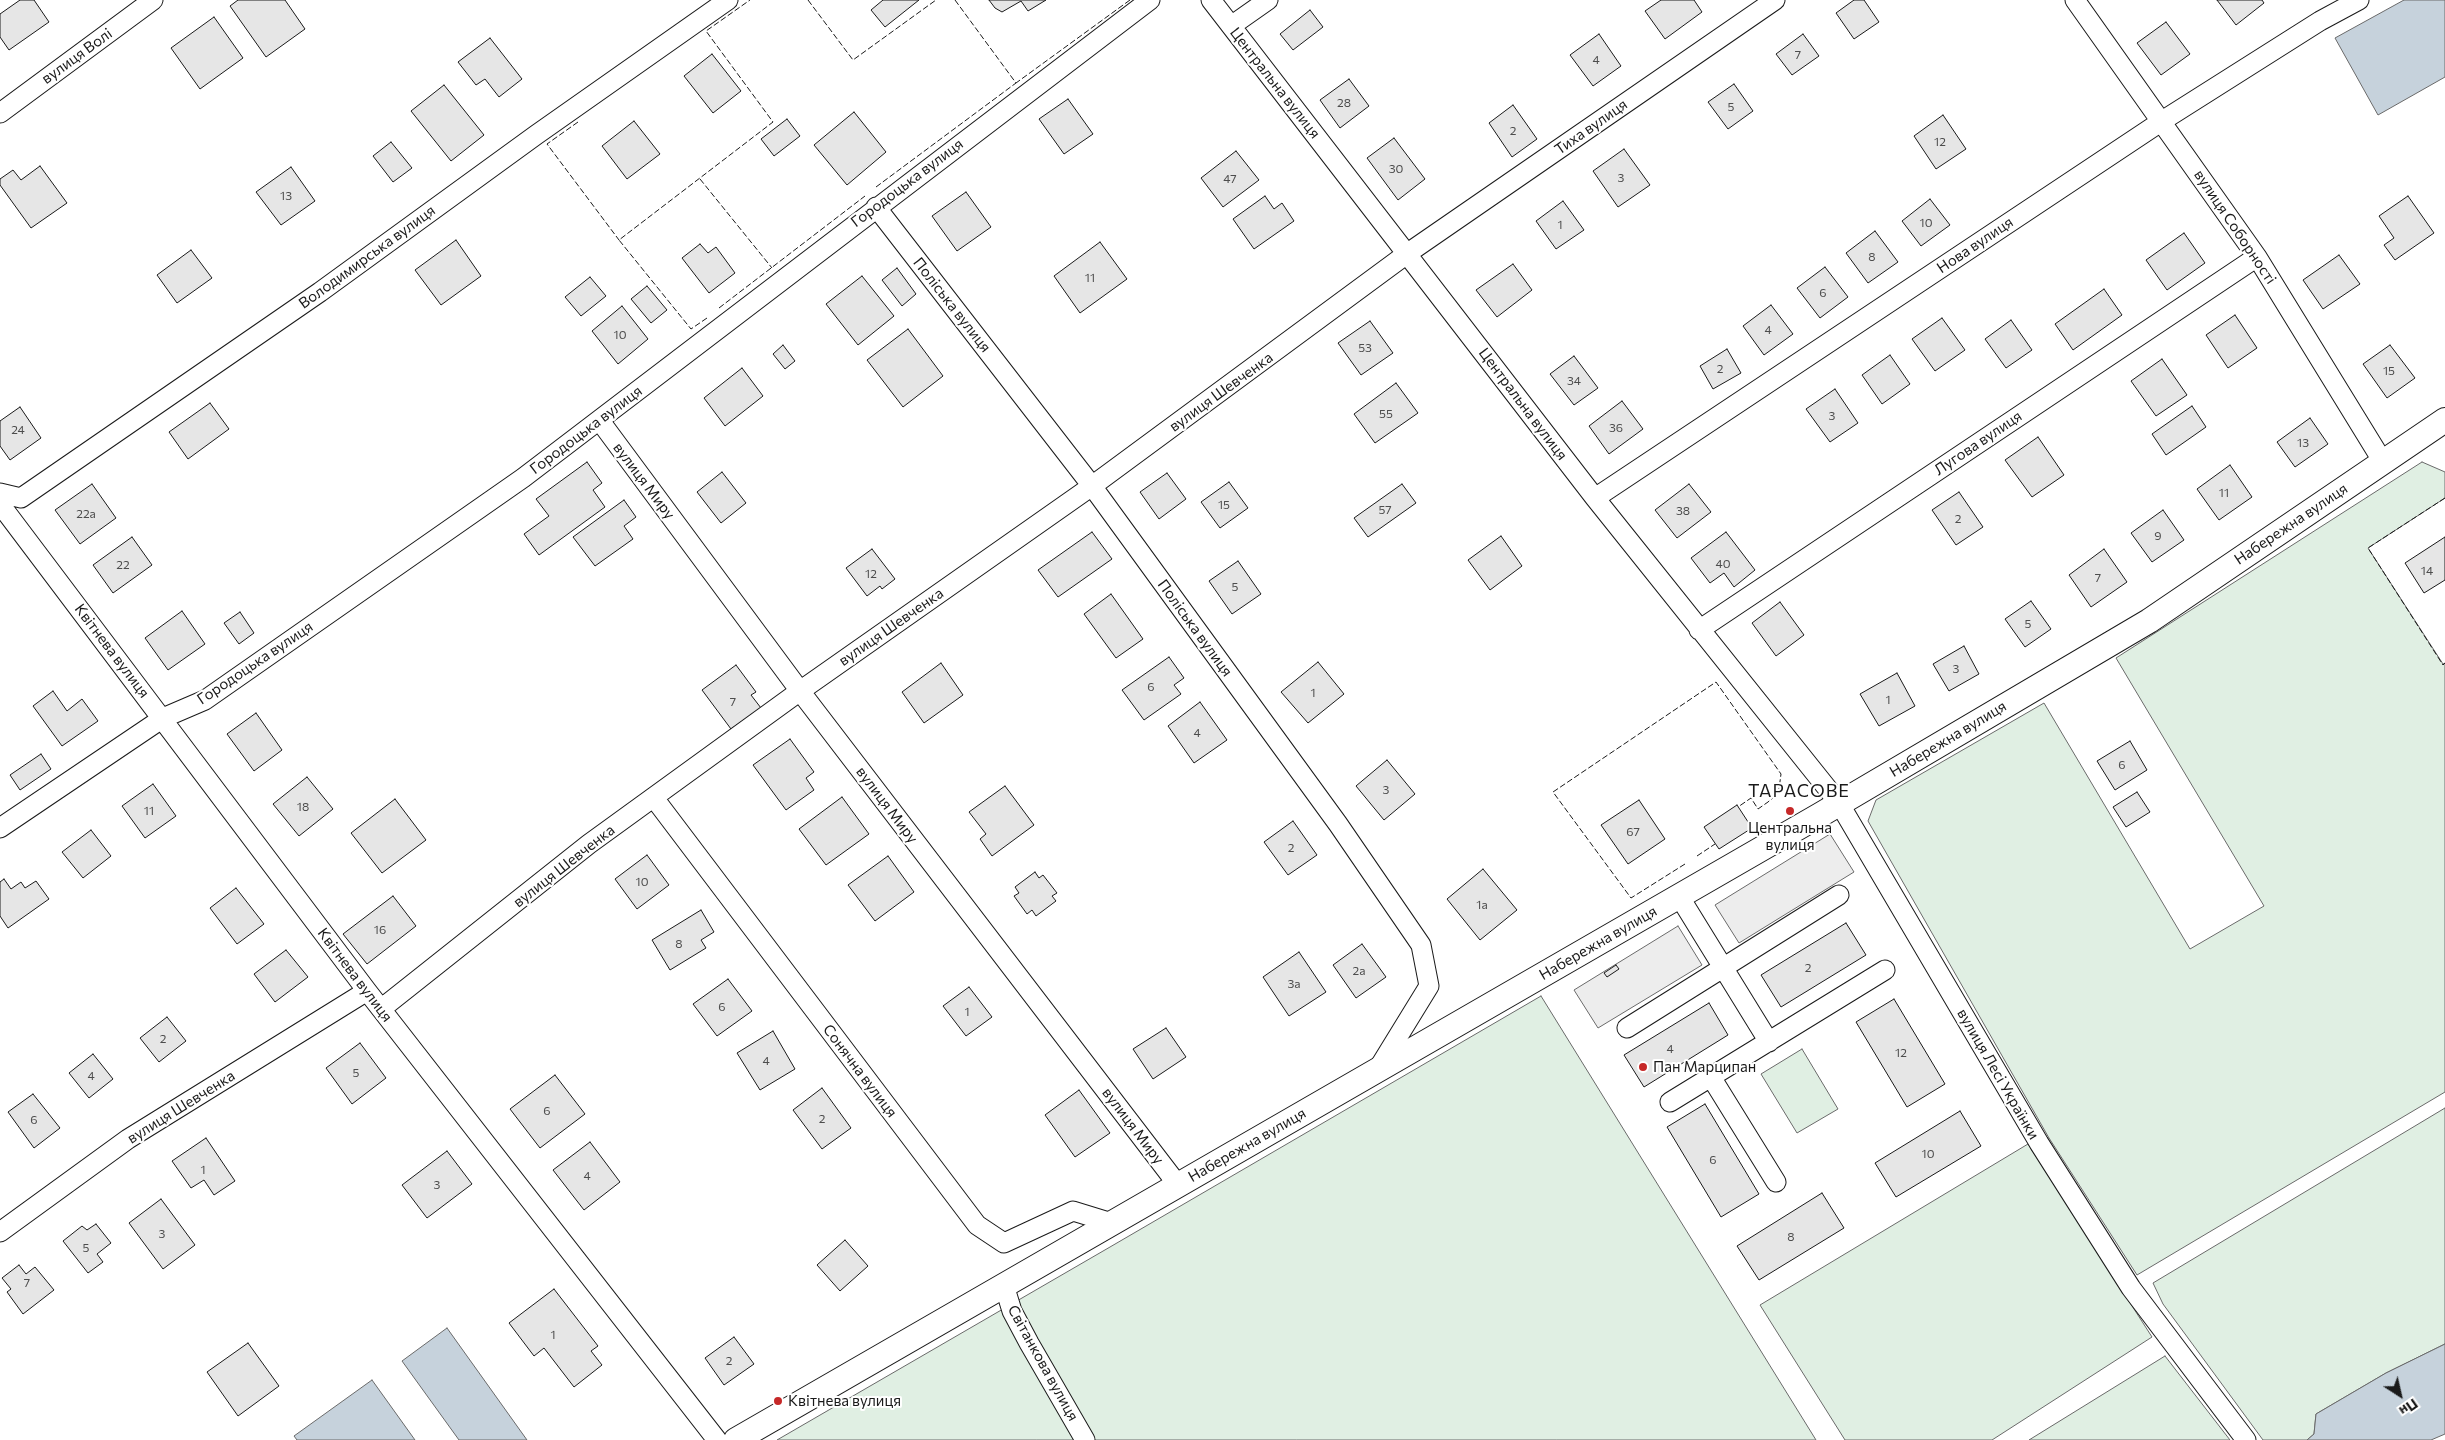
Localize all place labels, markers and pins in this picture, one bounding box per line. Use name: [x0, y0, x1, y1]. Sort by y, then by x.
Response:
marker: Центральна вулиця: [1784, 805, 1796, 817]
place label: Центральна вулиця: [1748, 819, 1832, 854]
place label: Пан Марципан: [1653, 1058, 1756, 1076]
marker: Пан Марципан: [1637, 1061, 1649, 1073]
place label: Квітнева вулиця: [788, 1392, 901, 1410]
marker: Квітнева вулиця: [772, 1395, 784, 1407]

